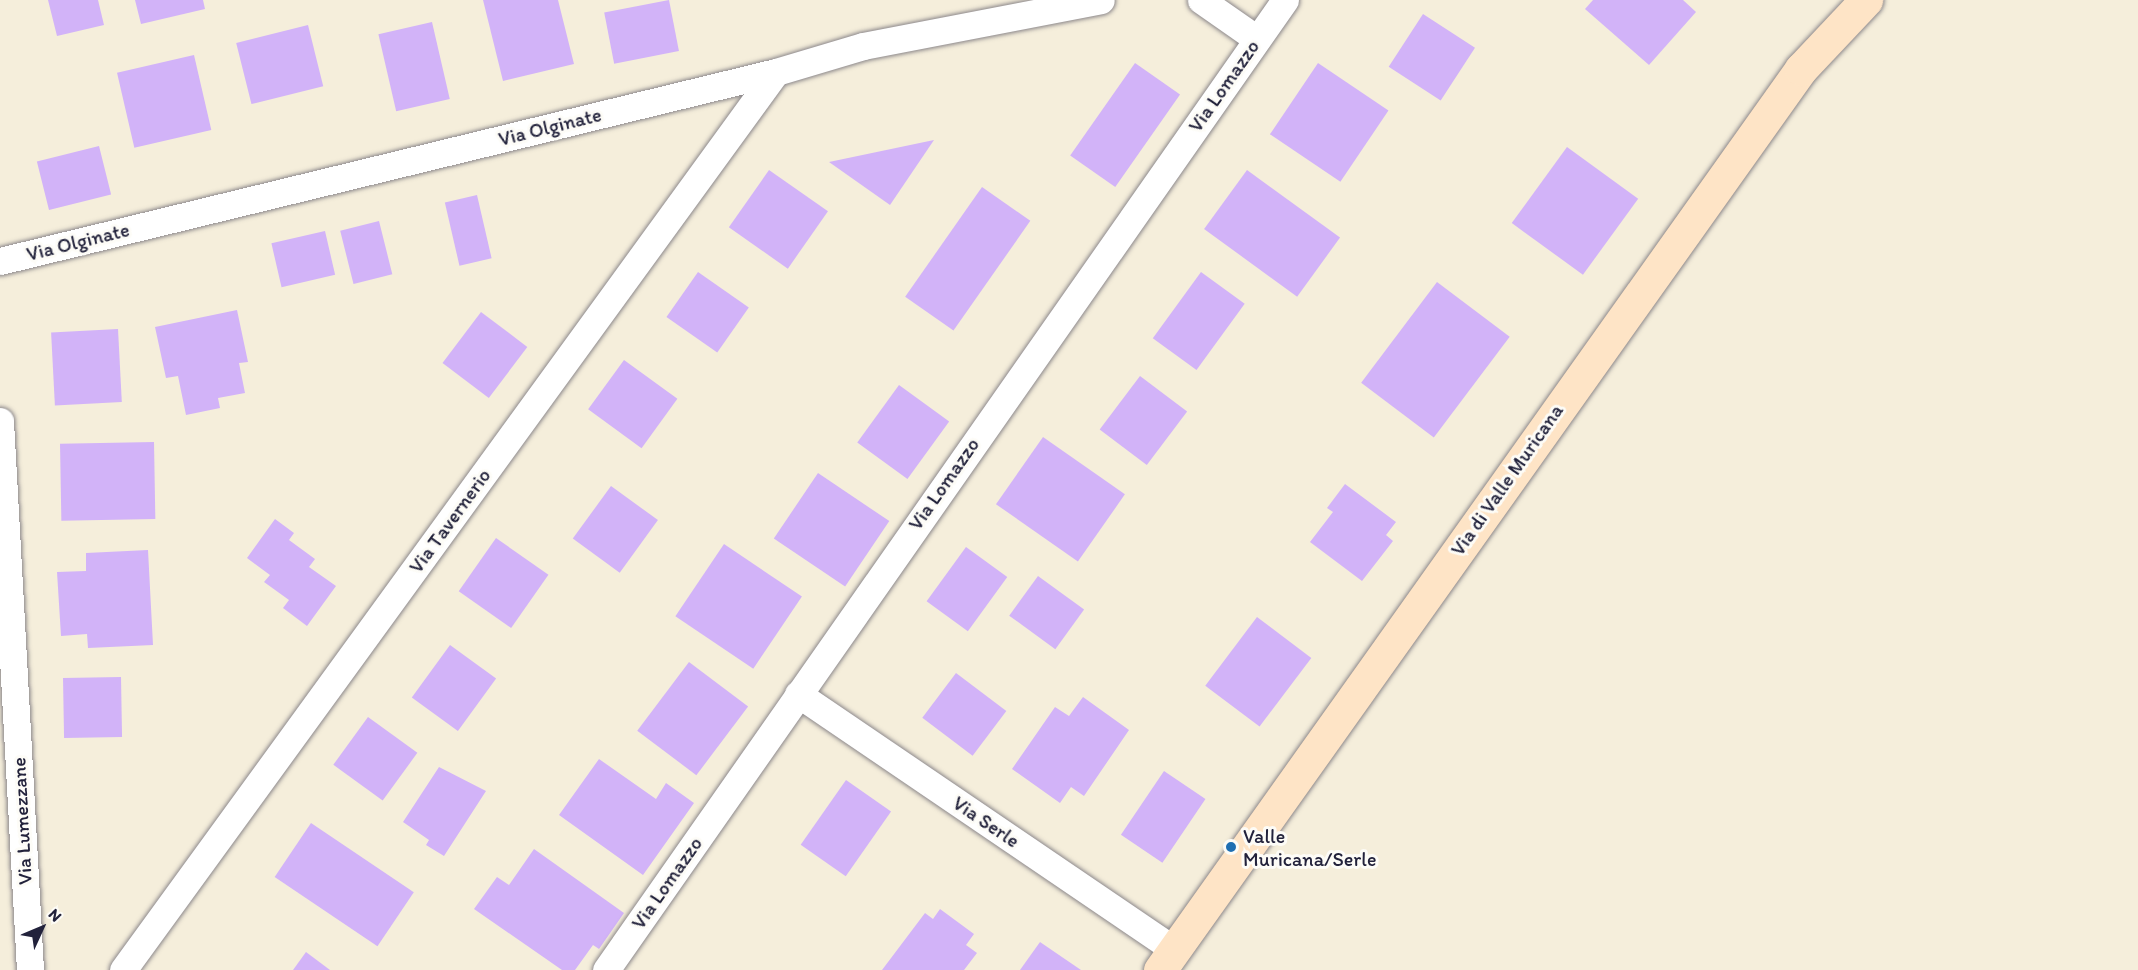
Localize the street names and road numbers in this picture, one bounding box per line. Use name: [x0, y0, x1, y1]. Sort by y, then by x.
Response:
street label: Via Lomazzo: [1184, 35, 1264, 137]
street label: Via Olginate: [496, 103, 604, 151]
street label: Via Olginate: [24, 218, 132, 266]
street label: Via di Valle Muricana: [1446, 400, 1568, 560]
street label: Via Lomazzo: [904, 433, 984, 535]
street label: Via Tavernerio: [405, 465, 495, 577]
street label: Via Lumezzane: [7, 756, 37, 886]
street label: Via Serle: [948, 791, 1024, 853]
street label: Via Lomazzo: [627, 832, 707, 934]

